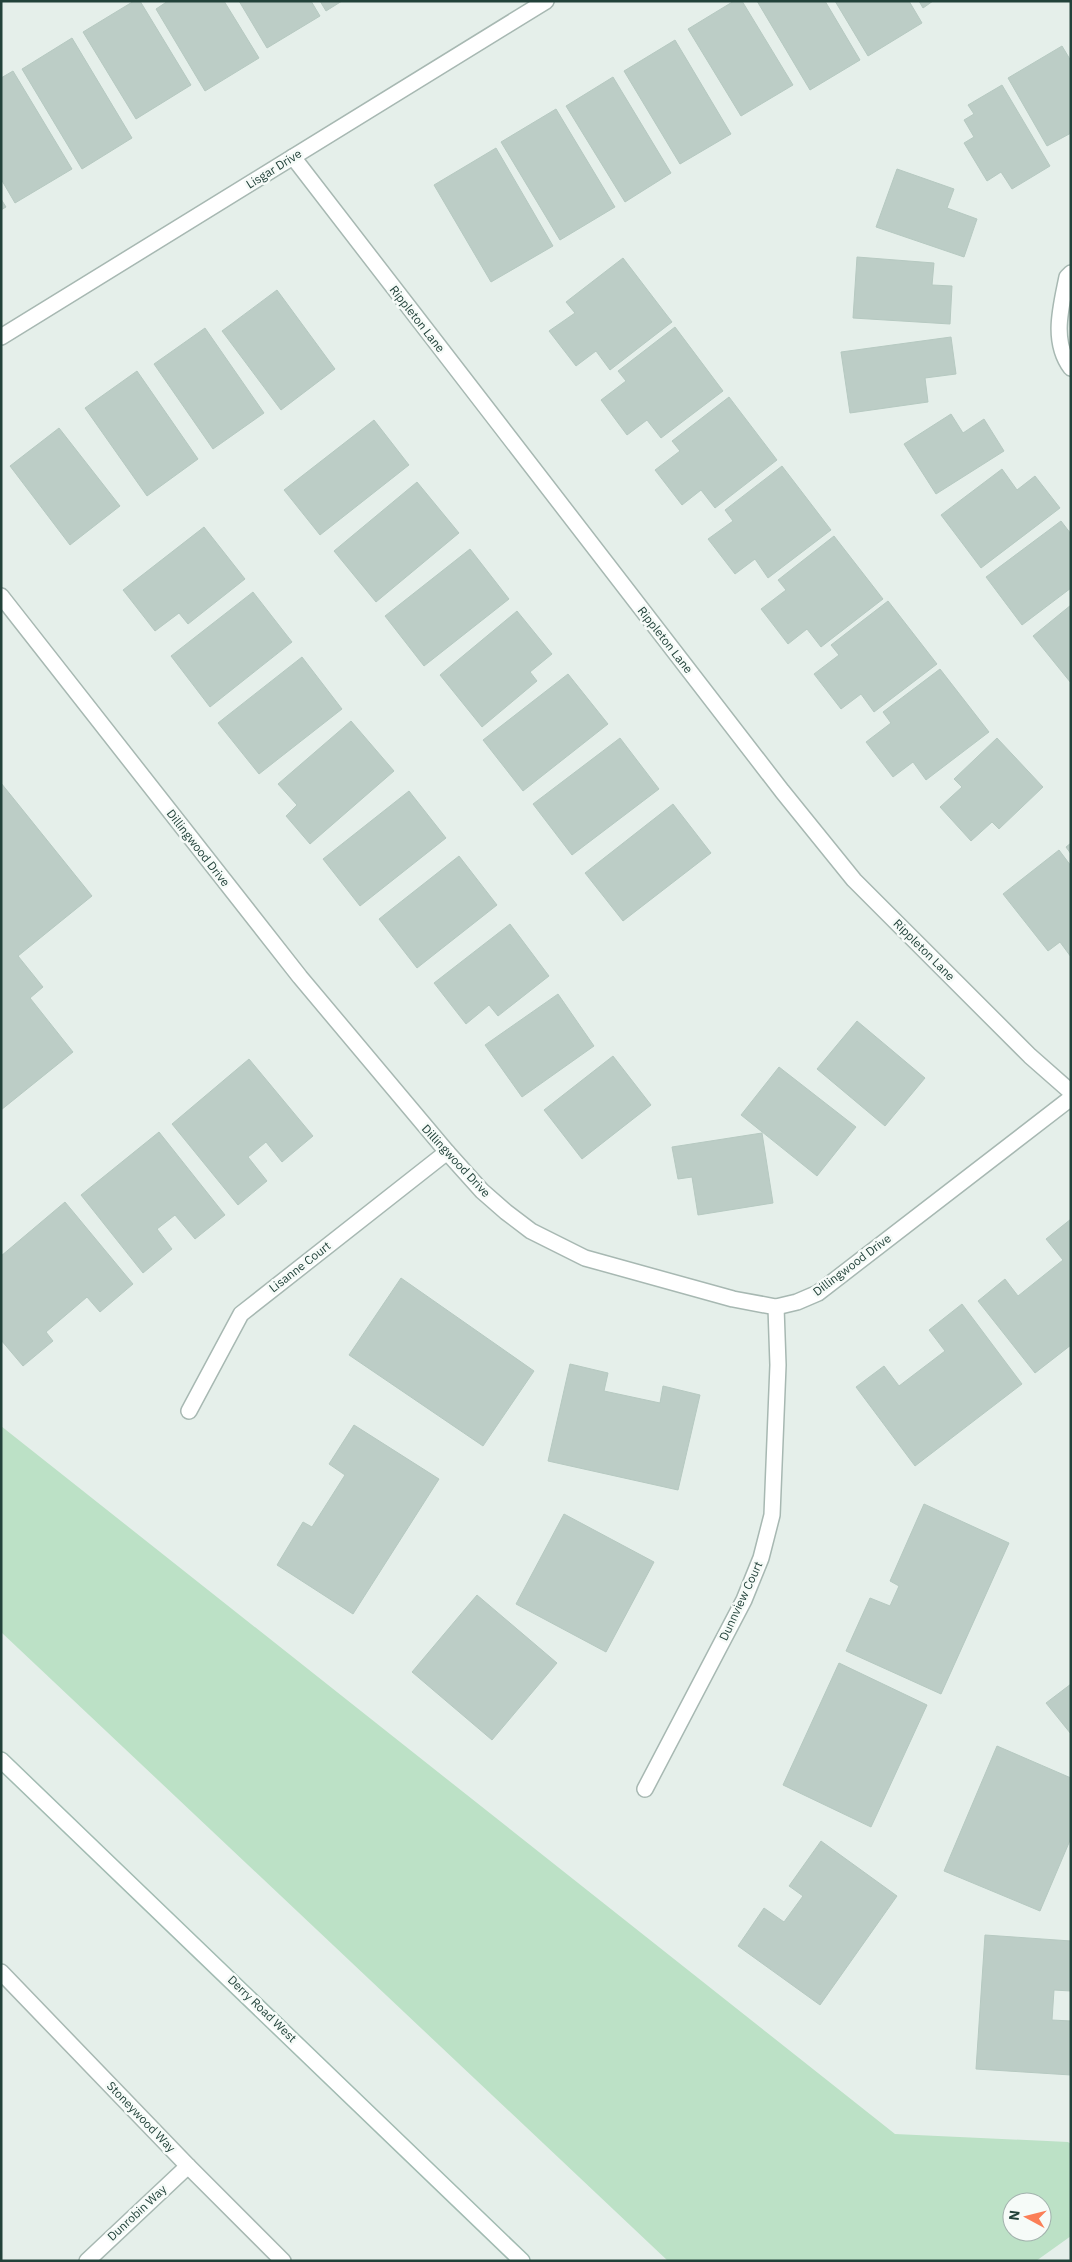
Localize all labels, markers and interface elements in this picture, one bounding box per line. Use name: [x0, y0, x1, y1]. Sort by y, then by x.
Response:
street label: Lisgar Drive: [243, 145, 305, 192]
street label: Rippleton Lane: [387, 282, 448, 355]
street label: Rippleton Lane: [635, 603, 696, 676]
street label: Dillingwood Drive: [164, 806, 233, 890]
street label: Rippleton Lane: [890, 916, 959, 984]
street label: Dillingwood Drive: [419, 1121, 494, 1200]
street label: Dillingwood Drive: [810, 1230, 894, 1299]
street label: Lisanne Court: [266, 1238, 333, 1295]
street label: Dunnview Court: [716, 1559, 765, 1643]
street label: Derry Road West: [225, 1972, 300, 2045]
street label: Stoneywood Way: [104, 2078, 179, 2155]
street label: Dunrobin Way: [104, 2181, 169, 2244]
north arrow: [1002, 2192, 1052, 2242]
text: N: [1005, 2209, 1024, 2222]

